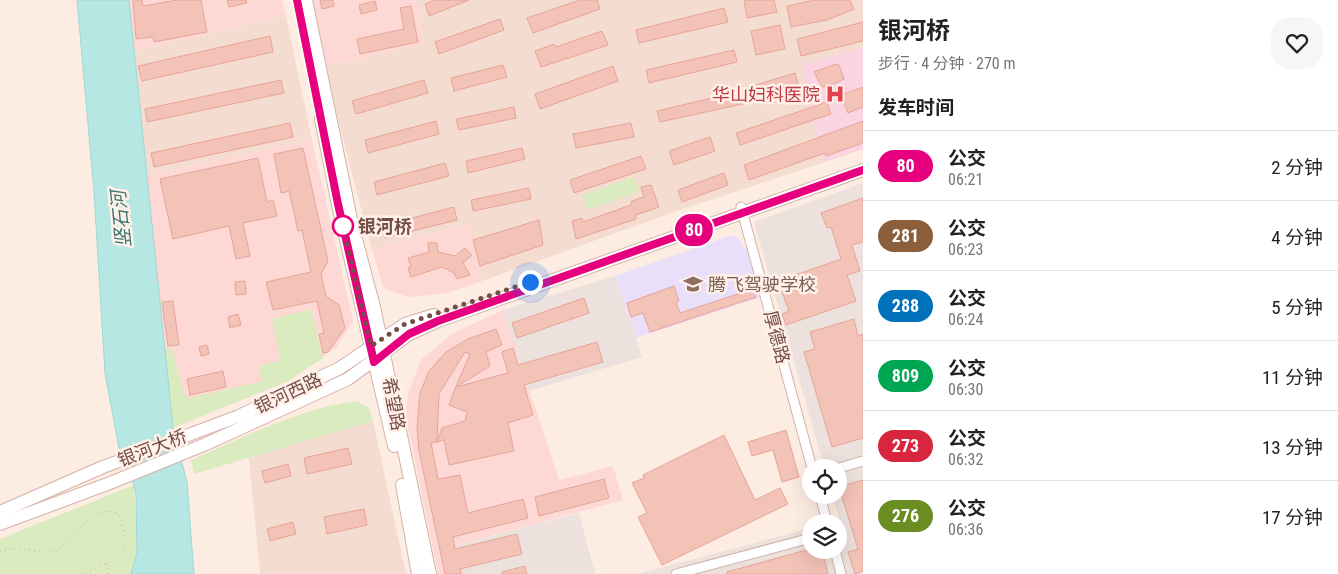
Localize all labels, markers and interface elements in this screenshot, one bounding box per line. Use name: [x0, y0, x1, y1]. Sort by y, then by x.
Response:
text: 银河桥: [878, 17, 950, 45]
button: heart: [1271, 17, 1323, 69]
text: 步行 · 4 分钟 · 270 m: [878, 54, 1015, 73]
hospital icon: 华山妇科医院: [824, 83, 846, 105]
place label: 华山妇科医院: [712, 84, 820, 105]
text: 发车时间: [878, 96, 954, 119]
text: 公交: [948, 147, 986, 170]
text: 80: [896, 155, 915, 176]
text: 2 分钟: [1271, 156, 1323, 179]
text: 06:21: [948, 170, 983, 189]
water label: 竖石河: [106, 185, 135, 249]
line badge: 80: [672, 214, 716, 246]
marker: 银河桥: [332, 215, 354, 237]
place label: 银河桥: [358, 216, 412, 237]
text: 公交: [948, 217, 986, 240]
text: 80: [685, 219, 703, 240]
text: 281: [892, 225, 919, 246]
text: 4 分钟: [1271, 226, 1323, 249]
text: 06:23: [948, 240, 983, 259]
your location: [518, 270, 543, 295]
school or university icon: 腾飞驾驶学校: [682, 273, 704, 295]
place label: 腾飞驾驶学校: [708, 274, 816, 295]
text: 公交: [948, 287, 986, 310]
text: 288: [892, 295, 919, 316]
text: 5 分钟: [1271, 296, 1323, 319]
street label: 厚德路: [760, 308, 794, 366]
text: 06:24: [948, 310, 983, 329]
text: 公交: [948, 357, 986, 380]
text: 809: [892, 365, 919, 386]
text: 11 分钟: [1262, 366, 1323, 389]
street label: 银河西路: [251, 368, 325, 418]
street label: 希望路: [379, 375, 409, 433]
text: 06:30: [948, 380, 983, 399]
street label: 银河大桥: [115, 425, 189, 471]
text: 公交: [948, 427, 986, 450]
text: 273: [892, 435, 919, 456]
text: 13 分钟: [1262, 436, 1323, 459]
text: 06:32: [948, 450, 983, 469]
map controls: [802, 459, 847, 559]
button: locate: [802, 459, 847, 504]
text: 公交: [948, 497, 986, 520]
text: 276: [892, 505, 919, 526]
text: 17 分钟: [1262, 506, 1323, 529]
button: layers: [802, 514, 847, 559]
text: 06:36: [948, 520, 983, 539]

